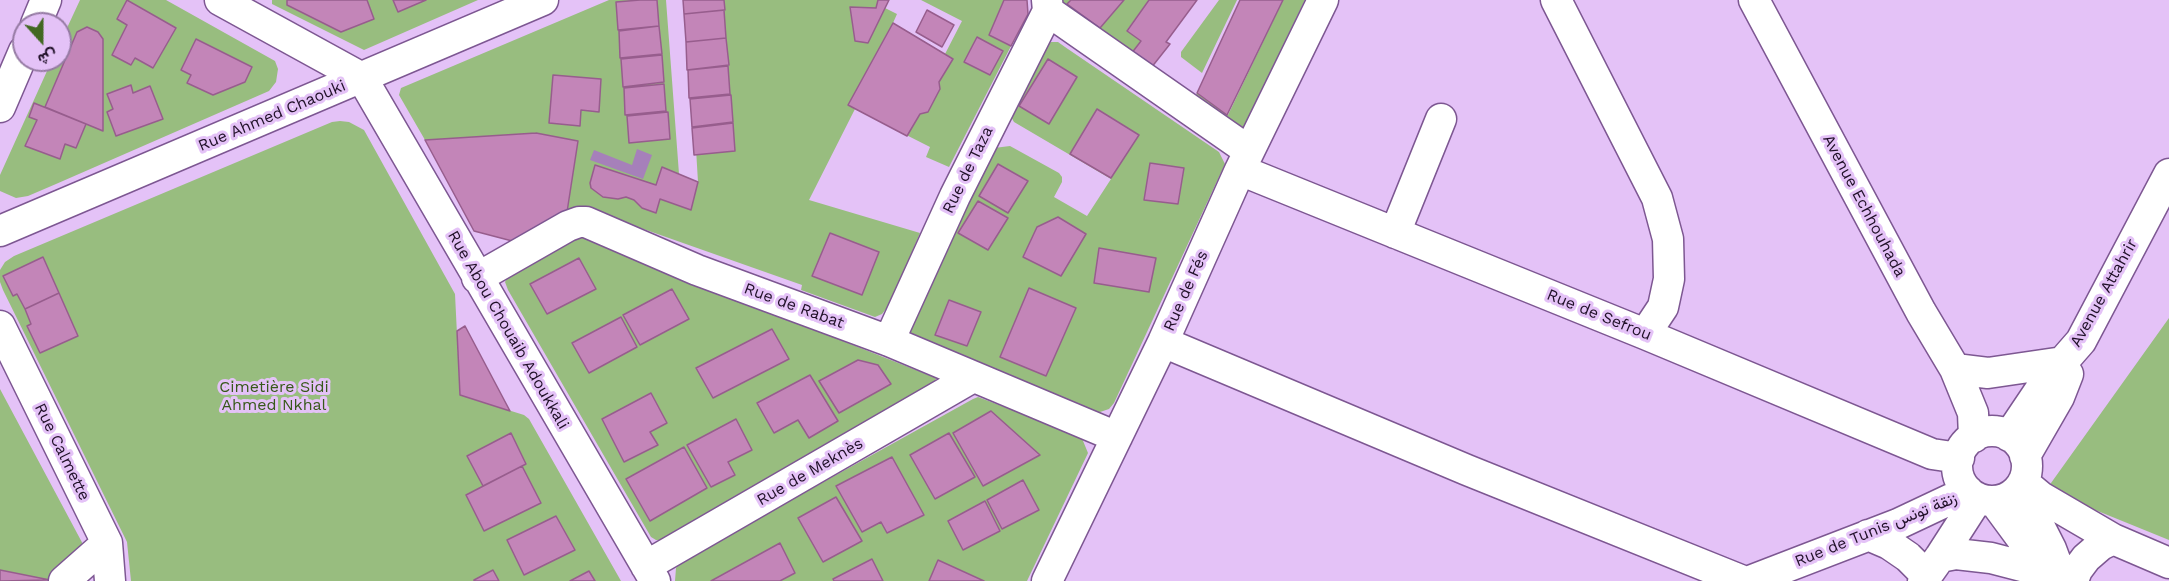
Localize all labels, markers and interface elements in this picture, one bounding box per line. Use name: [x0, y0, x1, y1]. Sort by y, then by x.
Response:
north arrow: [12, 12, 72, 72]
text: ش: [36, 45, 60, 70]
street label: Rue Ahmed Chaouki: [195, 76, 349, 156]
street label: Rue de Taza: [939, 123, 997, 217]
street label: Avenue Echhouhada: [1818, 132, 1910, 280]
street label: Rue Abou Chouaib Adoukkali: [443, 227, 573, 433]
street label: Avenue Attahrir: [2066, 236, 2142, 350]
street label: Rue de Fés: [1160, 248, 1212, 334]
street label: Rue de Rabat: [741, 279, 847, 333]
street label: Rue de Sefrou: [1544, 285, 1654, 345]
park label: Cimetière Sidi Ahmed Nkhal: [219, 377, 329, 415]
street label: Rue Calmette: [30, 400, 94, 504]
street label: Rue de Meknès: [754, 434, 866, 510]
street label: Rue de Tunis زنقة تونس: [1792, 489, 1960, 571]

